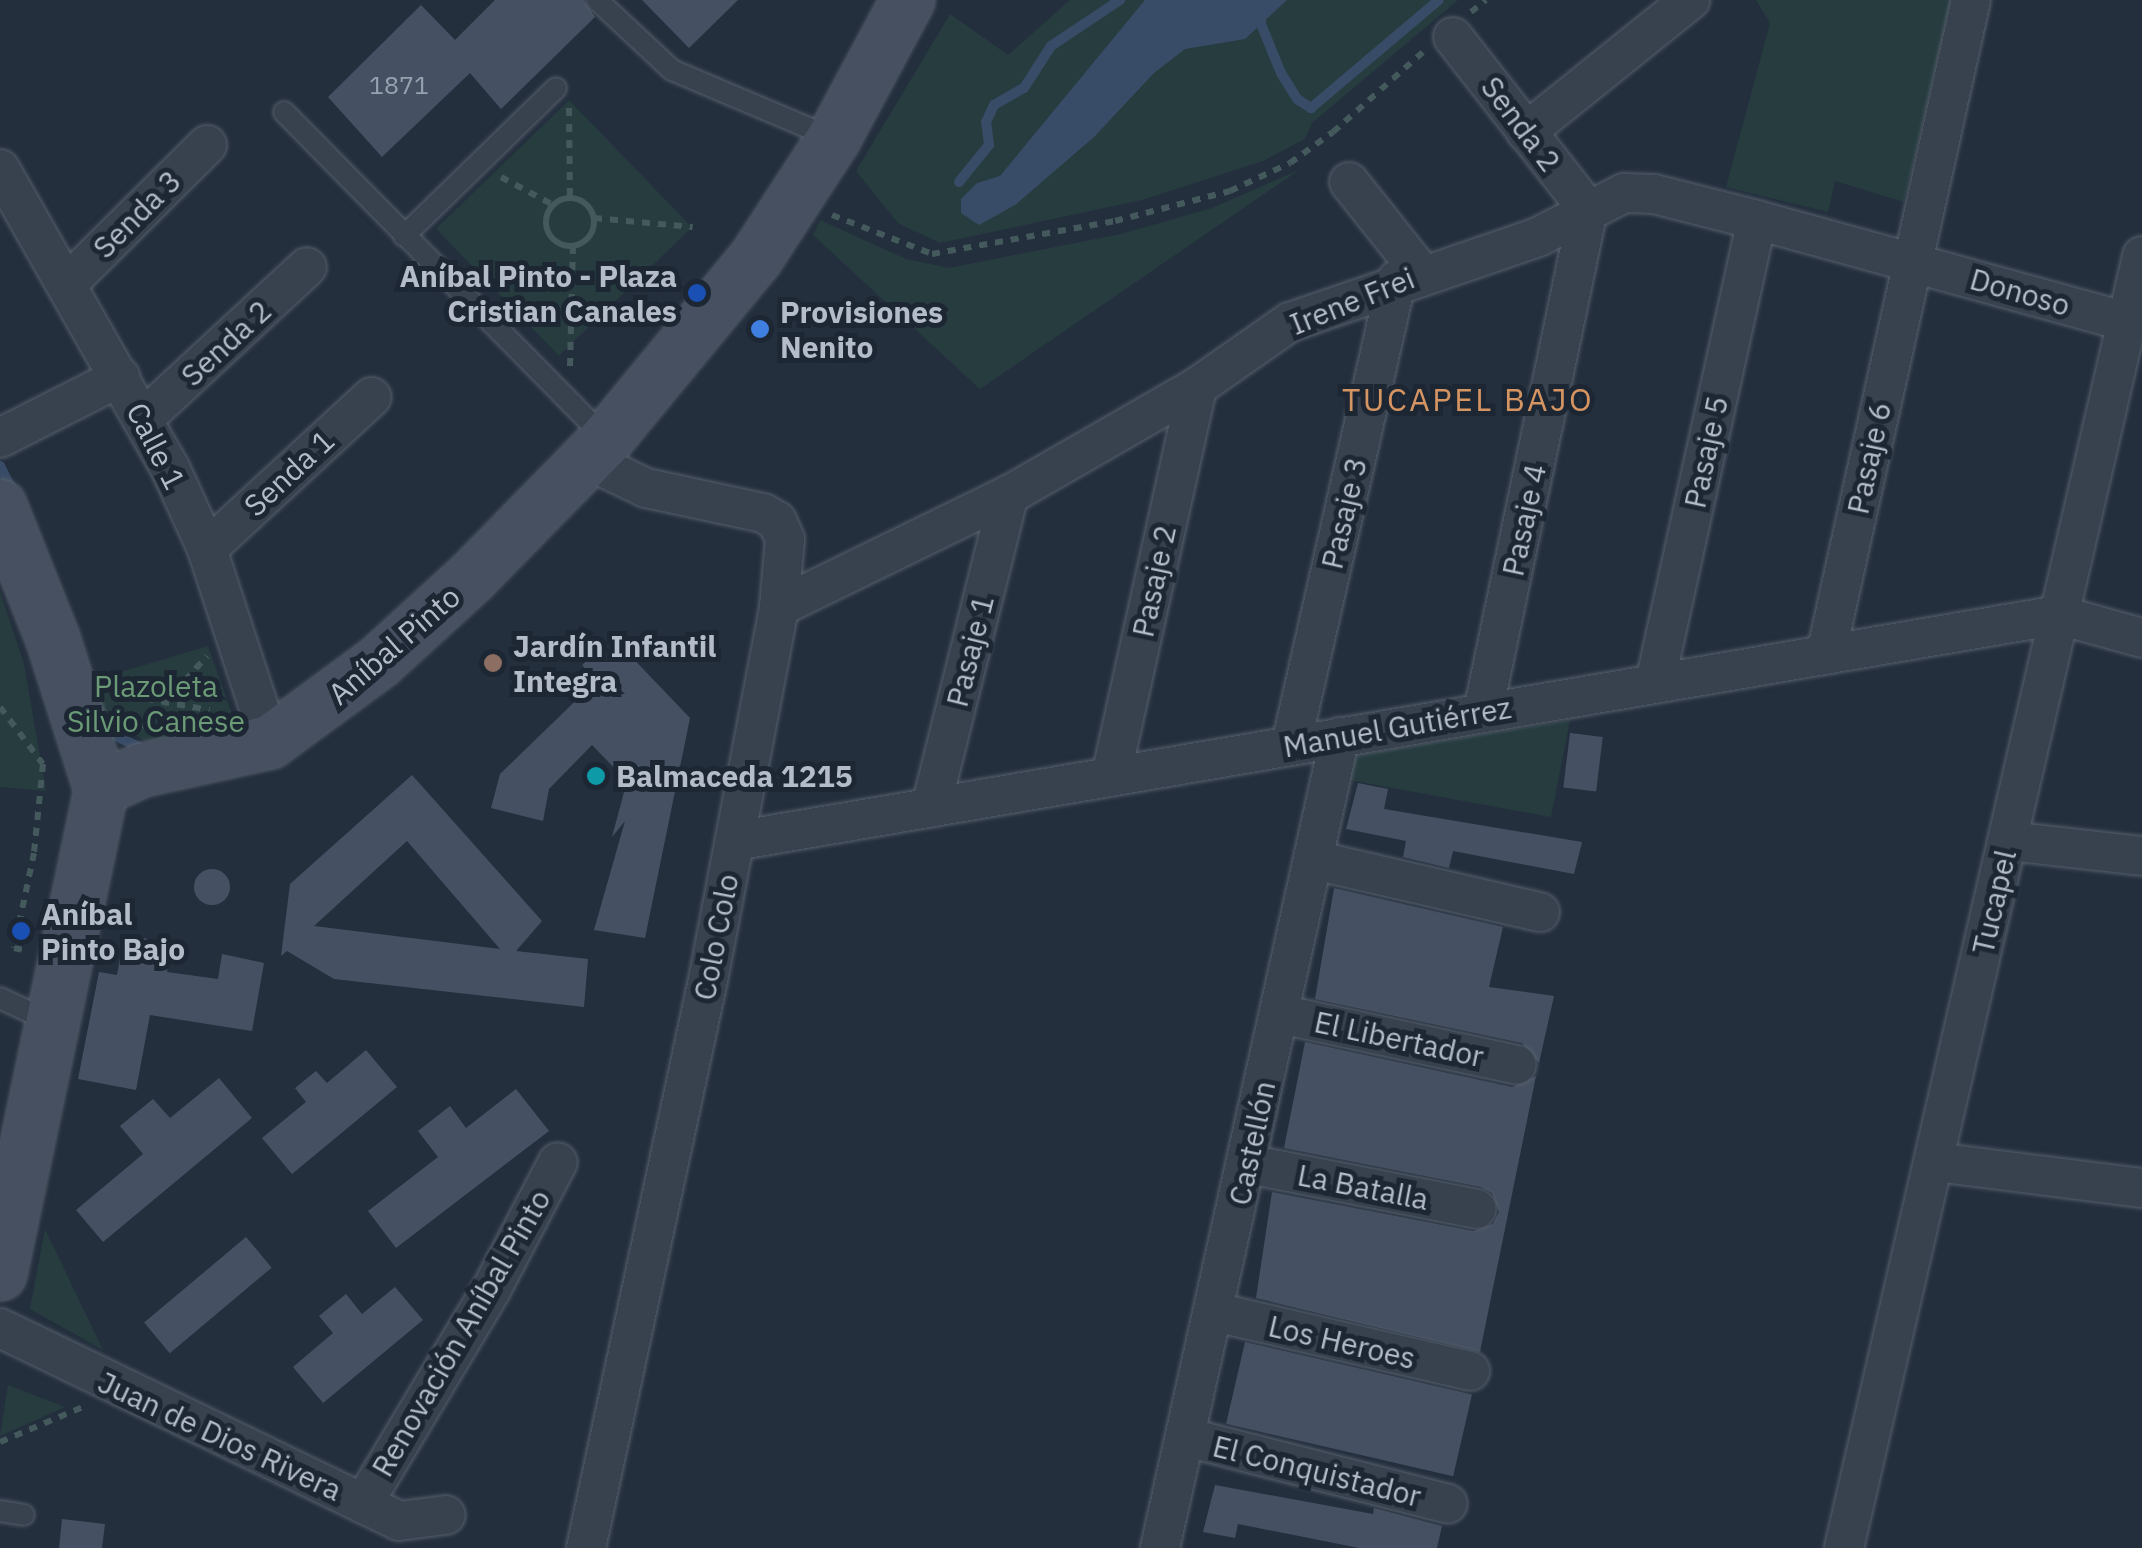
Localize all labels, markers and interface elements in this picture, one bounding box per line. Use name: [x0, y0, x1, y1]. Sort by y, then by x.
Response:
street label: Senda 2: [1474, 69, 1568, 179]
house number: 1871: [369, 70, 429, 100]
street label: Senda 3: [86, 163, 188, 265]
place label: Aníbal Pinto - Plaza Cristian Canales: [399, 258, 677, 328]
street label: Irene Frei: [1285, 260, 1419, 342]
street label: Donoso: [1966, 261, 2074, 323]
marker: Aníbal Pinto - Plaza Cristian Canales: [686, 282, 708, 304]
street label: Senda 2: [174, 293, 278, 393]
place label: Provisiones Nenito: [780, 294, 943, 364]
marker: Provisiones Nenito: [749, 318, 771, 340]
district label: TUCAPEL BAJO: [1342, 380, 1594, 418]
street label: Pasaje 5: [1677, 393, 1735, 511]
street label: Calle 1: [119, 397, 193, 495]
street label: Pasaje 6: [1840, 399, 1898, 517]
street label: Senda 1: [237, 423, 341, 523]
street label: Pasaje 3: [1314, 454, 1374, 572]
street label: Pasaje 4: [1495, 461, 1553, 579]
street label: Pasaje 2: [1125, 522, 1183, 640]
street label: Aníbal Pinto: [321, 578, 467, 712]
street label: Pasaje 1: [939, 592, 1001, 710]
place label: Jardín Infantil Integra: [513, 628, 716, 698]
marker: Jardín Infantil Integra: [482, 652, 504, 674]
park label: Plazoleta Silvio Canese: [67, 668, 245, 738]
street label: Manuel Gutiérrez: [1280, 689, 1514, 765]
place label: Balmaceda 1215: [616, 758, 853, 794]
marker: Balmaceda 1215: [585, 765, 607, 787]
street label: Tucapel: [1965, 846, 2023, 958]
street label: Colo Colo: [686, 871, 746, 1003]
place label: Aníbal Pinto Bajo: [41, 896, 185, 966]
marker: Aníbal Pinto Bajo: [10, 920, 32, 942]
street label: El Libertador: [1311, 1004, 1487, 1074]
street label: Castellón: [1221, 1078, 1283, 1208]
street label: La Batalla: [1295, 1157, 1431, 1217]
street label: Renovación Aníbal Pinto: [364, 1183, 558, 1483]
street label: Los Heroes: [1265, 1308, 1419, 1376]
street label: Juan de Dios Rivera: [93, 1364, 347, 1508]
street label: El Conquistador: [1209, 1428, 1425, 1514]

